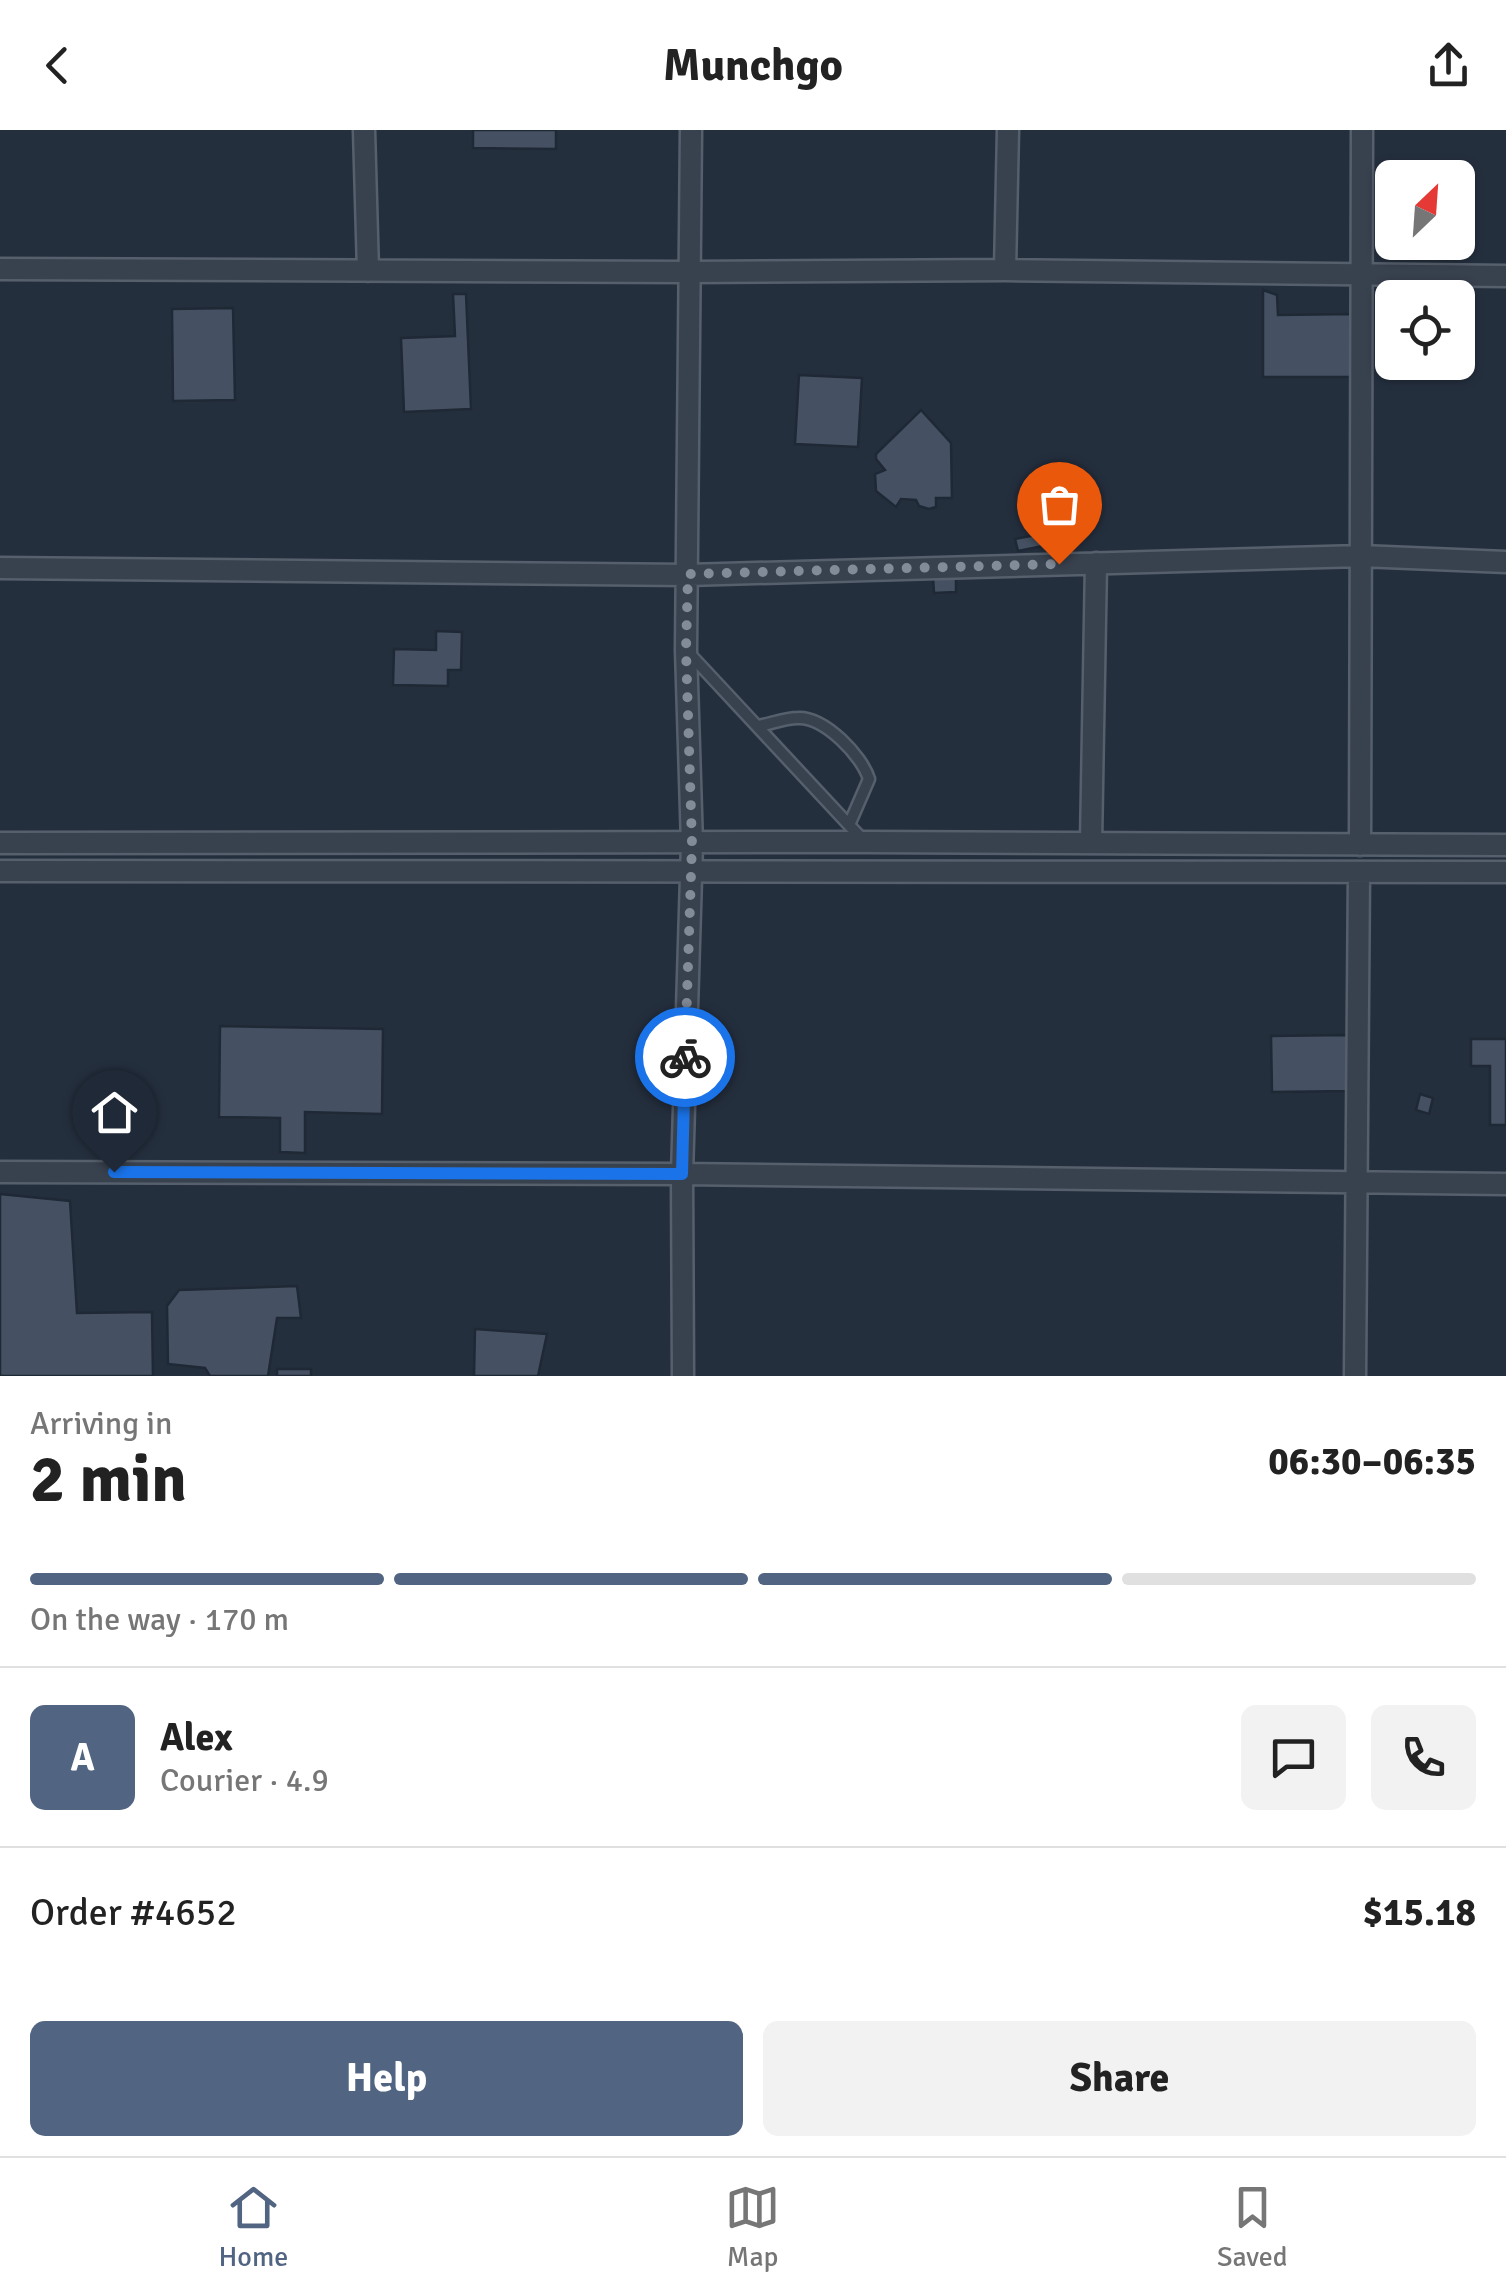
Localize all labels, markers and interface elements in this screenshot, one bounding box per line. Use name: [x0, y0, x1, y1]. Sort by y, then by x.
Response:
icon: back: [30, 38, 85, 93]
text: Munchgo: [663, 38, 843, 93]
icon: share: [1421, 38, 1476, 93]
north arrow: [1375, 160, 1475, 260]
map controls: [1375, 160, 1475, 380]
button: locate: [1375, 280, 1475, 380]
pin: [1017, 462, 1102, 565]
icon: bag: [1032, 477, 1087, 532]
courier: [635, 1007, 735, 1107]
icon: bike: [658, 1030, 713, 1085]
pin: [72, 1070, 157, 1173]
icon: home: [87, 1085, 142, 1140]
text: Arriving in: [30, 1404, 172, 1443]
text: 06:30–06:35: [1268, 1438, 1476, 1485]
text: 2 min: [30, 1440, 187, 1520]
text: On the way · 170 m: [30, 1600, 289, 1639]
button: chat: [1241, 1705, 1346, 1810]
button: phone: [1371, 1705, 1476, 1810]
text: Alex: [160, 1714, 233, 1761]
text: A: [70, 1734, 95, 1781]
text: Courier · 4.9: [160, 1761, 329, 1800]
text: Order #4652: [30, 1889, 237, 1936]
text: $15.18: [1363, 1889, 1476, 1936]
button: Help: [30, 2021, 743, 2136]
button: Share: [763, 2021, 1476, 2136]
tab: Home: [218, 2180, 288, 2274]
tab: Map: [725, 2180, 780, 2274]
tab: Saved: [1217, 2180, 1288, 2274]

